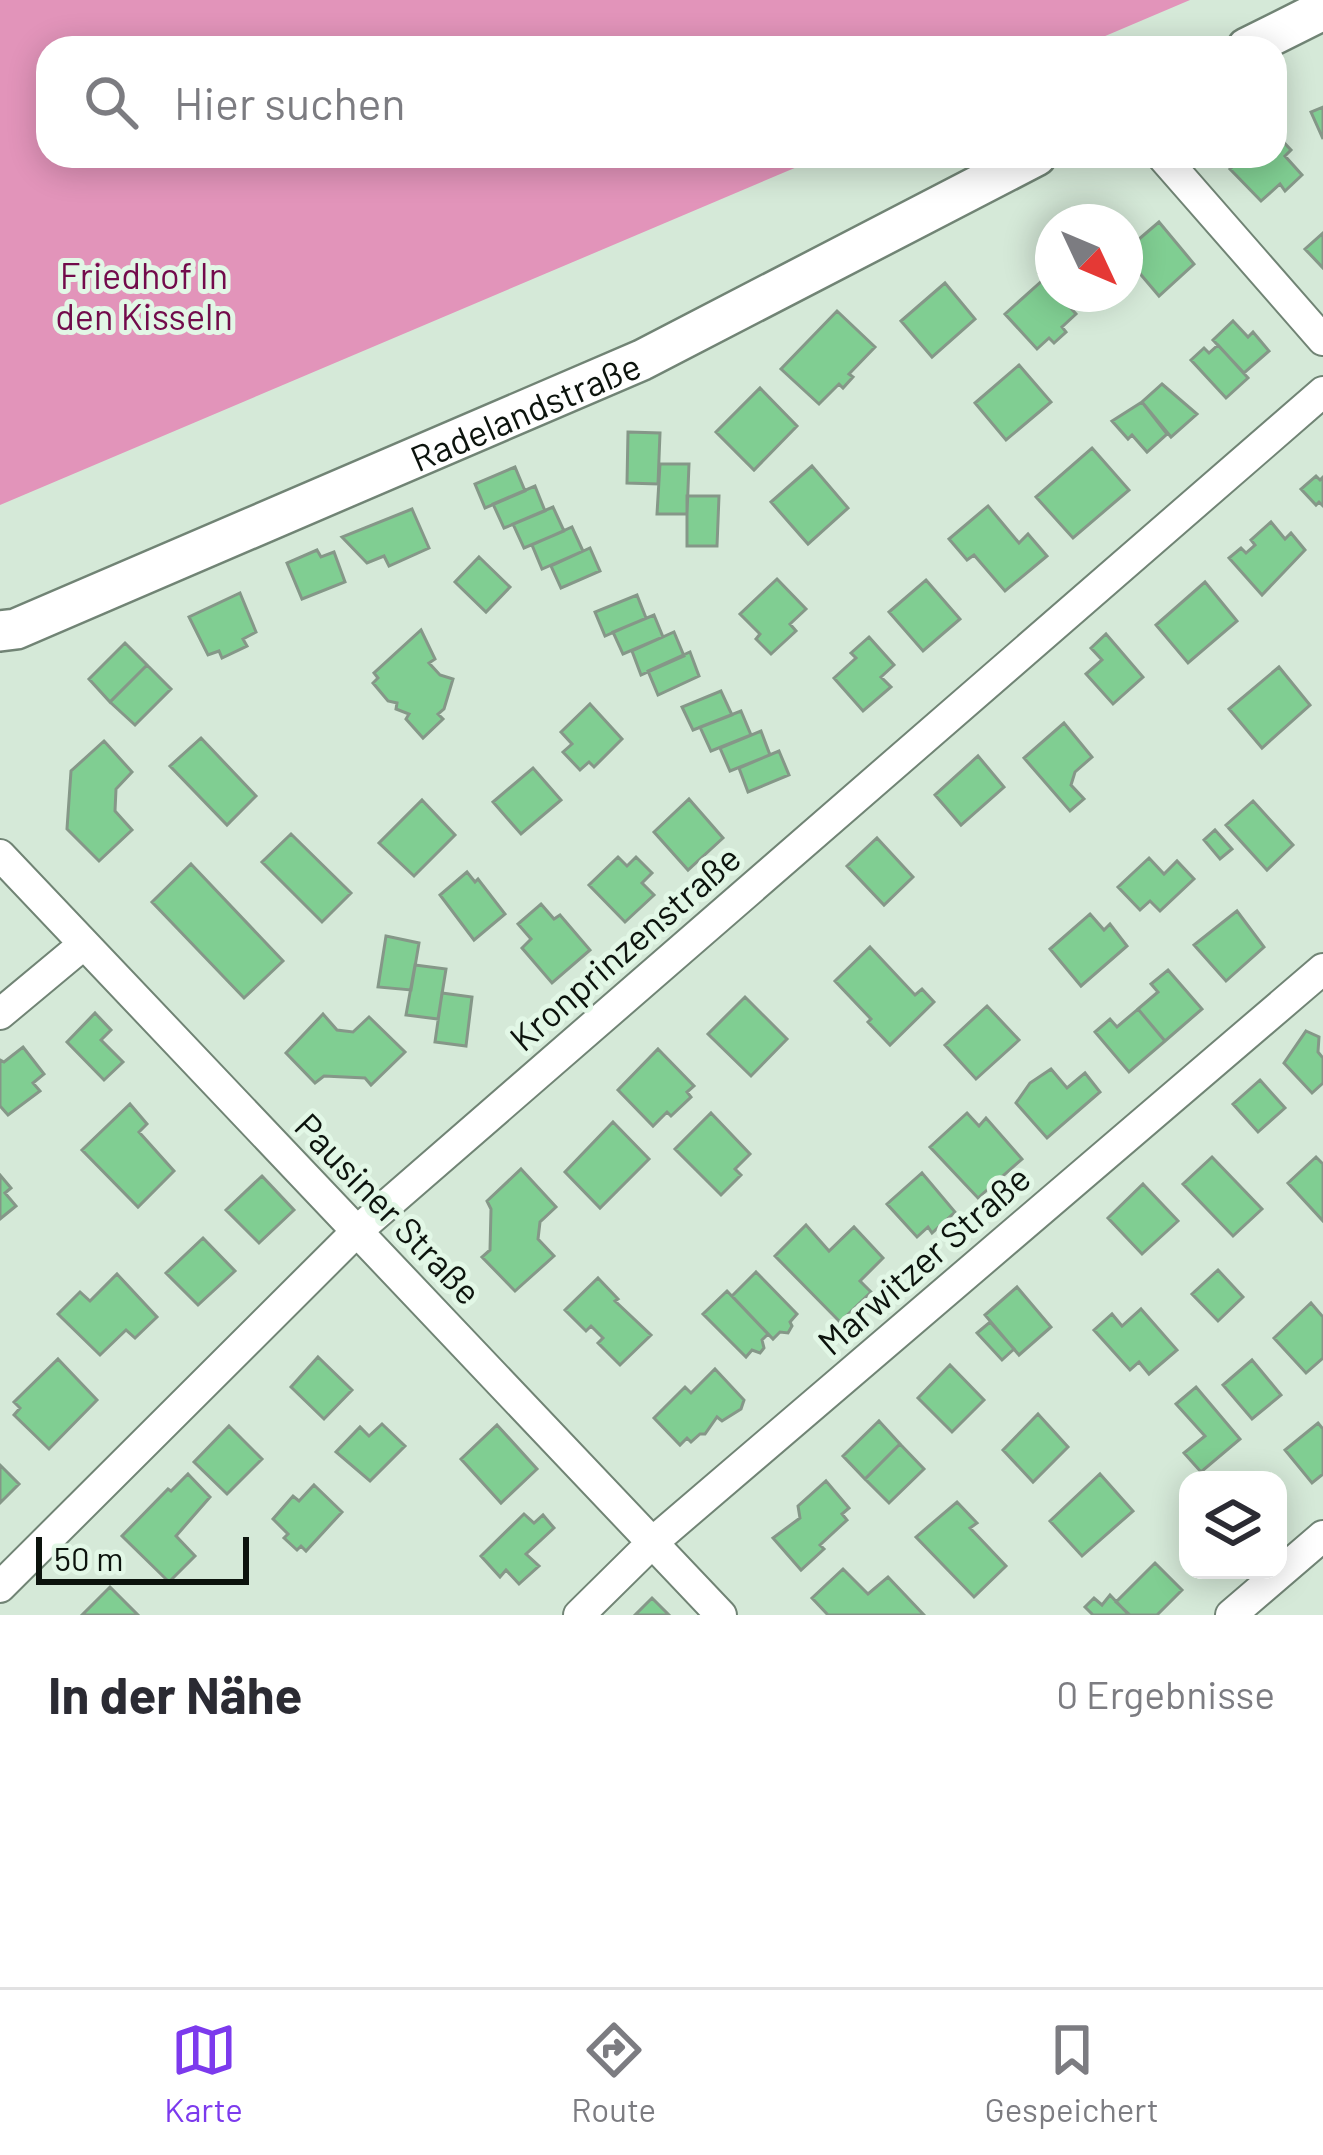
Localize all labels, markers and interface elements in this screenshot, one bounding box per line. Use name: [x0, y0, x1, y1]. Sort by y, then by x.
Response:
search box: [36, 36, 1287, 168]
icon: search: [78, 69, 144, 135]
text: Hier suchen: [174, 75, 406, 129]
north arrow: [1035, 204, 1143, 312]
park label: Friedhof In den Kisseln: [55, 253, 233, 337]
street label: Radelandstraße: [403, 342, 646, 479]
street label: Kronprinzenstraße: [500, 835, 748, 1059]
street label: Pausiner Straße: [287, 1104, 491, 1312]
street label: Marwitzer Straße: [808, 1155, 1038, 1363]
map controls: [1179, 1471, 1287, 1579]
button: layers: [1179, 1471, 1287, 1579]
scale bar: [36, 1531, 249, 1584]
text: 50 m: [54, 1538, 124, 1578]
text: In der Nähe: [48, 1663, 302, 1724]
text: 0 Ergebnisse: [1056, 1670, 1275, 1717]
tab: Karte: [164, 2017, 243, 2129]
tab: Route: [571, 2017, 656, 2129]
tab: Gespeichert: [985, 2017, 1159, 2129]

